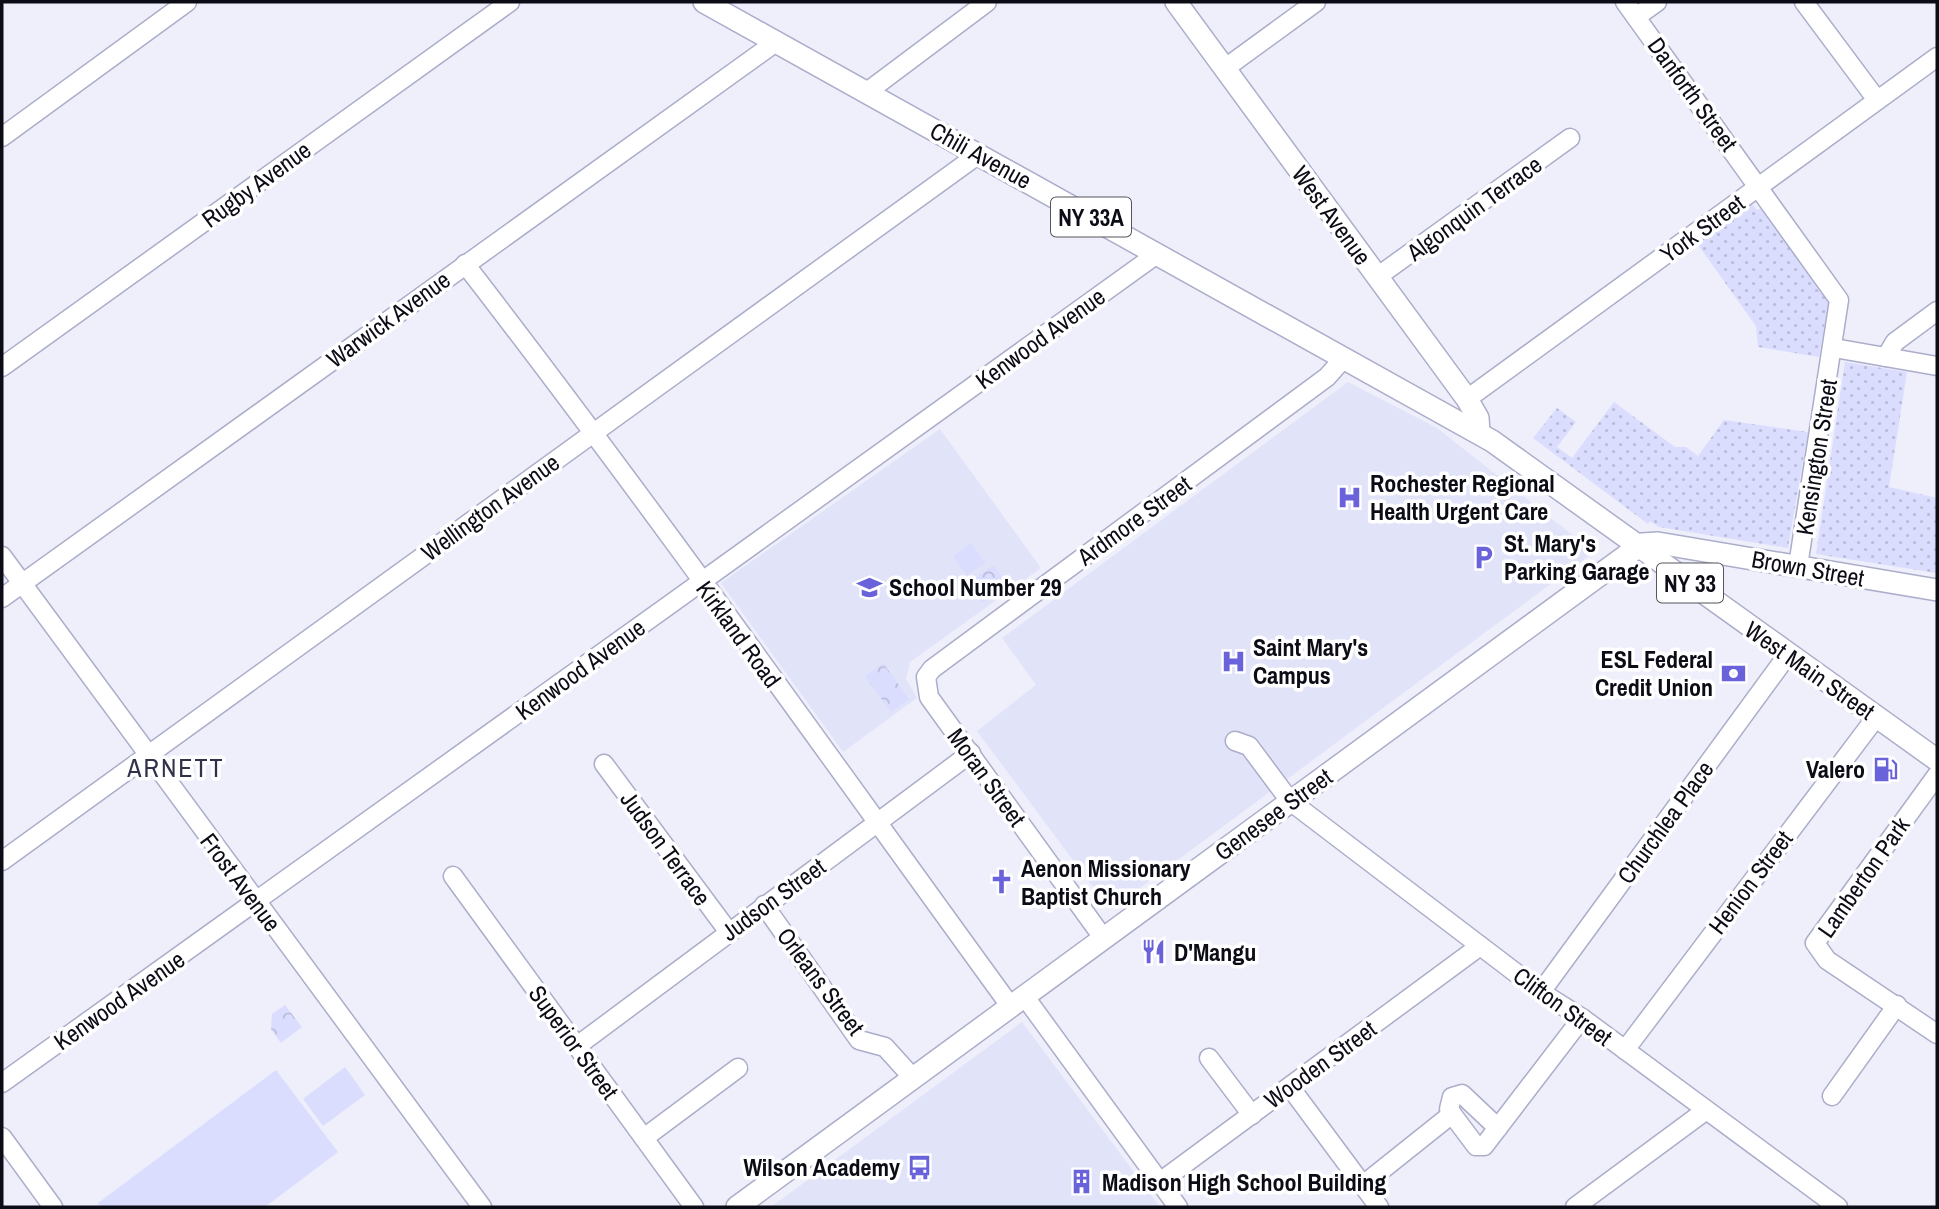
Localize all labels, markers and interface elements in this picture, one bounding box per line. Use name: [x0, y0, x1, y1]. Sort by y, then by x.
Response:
street label: Danforth Street: [1641, 31, 1745, 158]
street label: Chili Avenue: [925, 114, 1037, 196]
street label: Rugby Avenue: [195, 134, 317, 234]
street label: Algonquin Terrace: [1399, 148, 1548, 268]
street label: West Avenue: [1285, 159, 1379, 271]
street label: York Street: [1653, 186, 1751, 269]
road number: NY 33A: [1051, 198, 1131, 236]
street label: Warwick Avenue: [320, 263, 456, 375]
street label: Kenwood Avenue: [969, 280, 1111, 396]
street label: Kensington Street: [1788, 376, 1844, 537]
street label: Wellington Avenue: [414, 446, 566, 568]
place label: Rochester Regional Health Urgent Care: [1370, 467, 1555, 527]
street label: Ardmore Street: [1070, 468, 1198, 573]
hospital icon: Rochester Regional Health Urgent Care: [1336, 483, 1364, 511]
place label: St. Mary's Parking Garage: [1504, 527, 1650, 587]
street label: Brown Street: [1749, 542, 1867, 594]
parking icon: St. Mary's Parking Garage: [1470, 543, 1498, 571]
road number: NY 33: [1657, 564, 1723, 603]
place label: School Number 29: [889, 571, 1062, 603]
school or university icon: School Number 29: [855, 573, 883, 601]
street label: Kirkland Road: [689, 574, 789, 694]
street label: Kenwood Avenue: [509, 611, 651, 727]
street label: West Main Street: [1739, 613, 1882, 727]
place label: Saint Mary's Campus: [1253, 631, 1368, 691]
place label: ESL Federal Credit Union: [1595, 643, 1713, 703]
hospital icon: Saint Mary's Campus: [1219, 647, 1247, 675]
bank icon: ESL Federal Credit Union: [1719, 659, 1747, 687]
street label: Moran Street: [941, 722, 1034, 833]
district label: ARNETT: [126, 750, 225, 785]
place label: Valero: [1806, 753, 1865, 785]
street label: Churchlea Place: [1610, 754, 1720, 890]
fuel station icon: Valero: [1871, 755, 1899, 783]
street label: Genesee Street: [1208, 760, 1339, 867]
street label: Judson Terrace: [614, 784, 718, 912]
street label: Lamberton Park: [1810, 810, 1916, 944]
street label: Henion Street: [1701, 823, 1800, 940]
street label: Frost Avenue: [193, 826, 289, 938]
street label: Judson Street: [714, 850, 832, 948]
place label: Aenon Missionary Baptist Church: [1021, 852, 1191, 912]
church icon: Aenon Missionary Baptist Church: [987, 868, 1015, 896]
street label: Orleans Street: [770, 921, 872, 1042]
place label: D'Mangu: [1174, 936, 1256, 968]
restaurant icon: D'Mangu: [1140, 938, 1168, 966]
street label: Kenwood Avenue: [47, 943, 191, 1057]
street label: Clifton Street: [1507, 959, 1619, 1053]
street label: Superior Street: [522, 979, 626, 1106]
street label: Wooden Street: [1258, 1012, 1383, 1115]
place label: Wilson Academy: [743, 1151, 900, 1183]
bus stop icon: Wilson Academy: [906, 1153, 934, 1181]
place label: Madison High School Building: [1102, 1166, 1386, 1198]
building icon: Madison High School Building: [1068, 1168, 1096, 1196]

